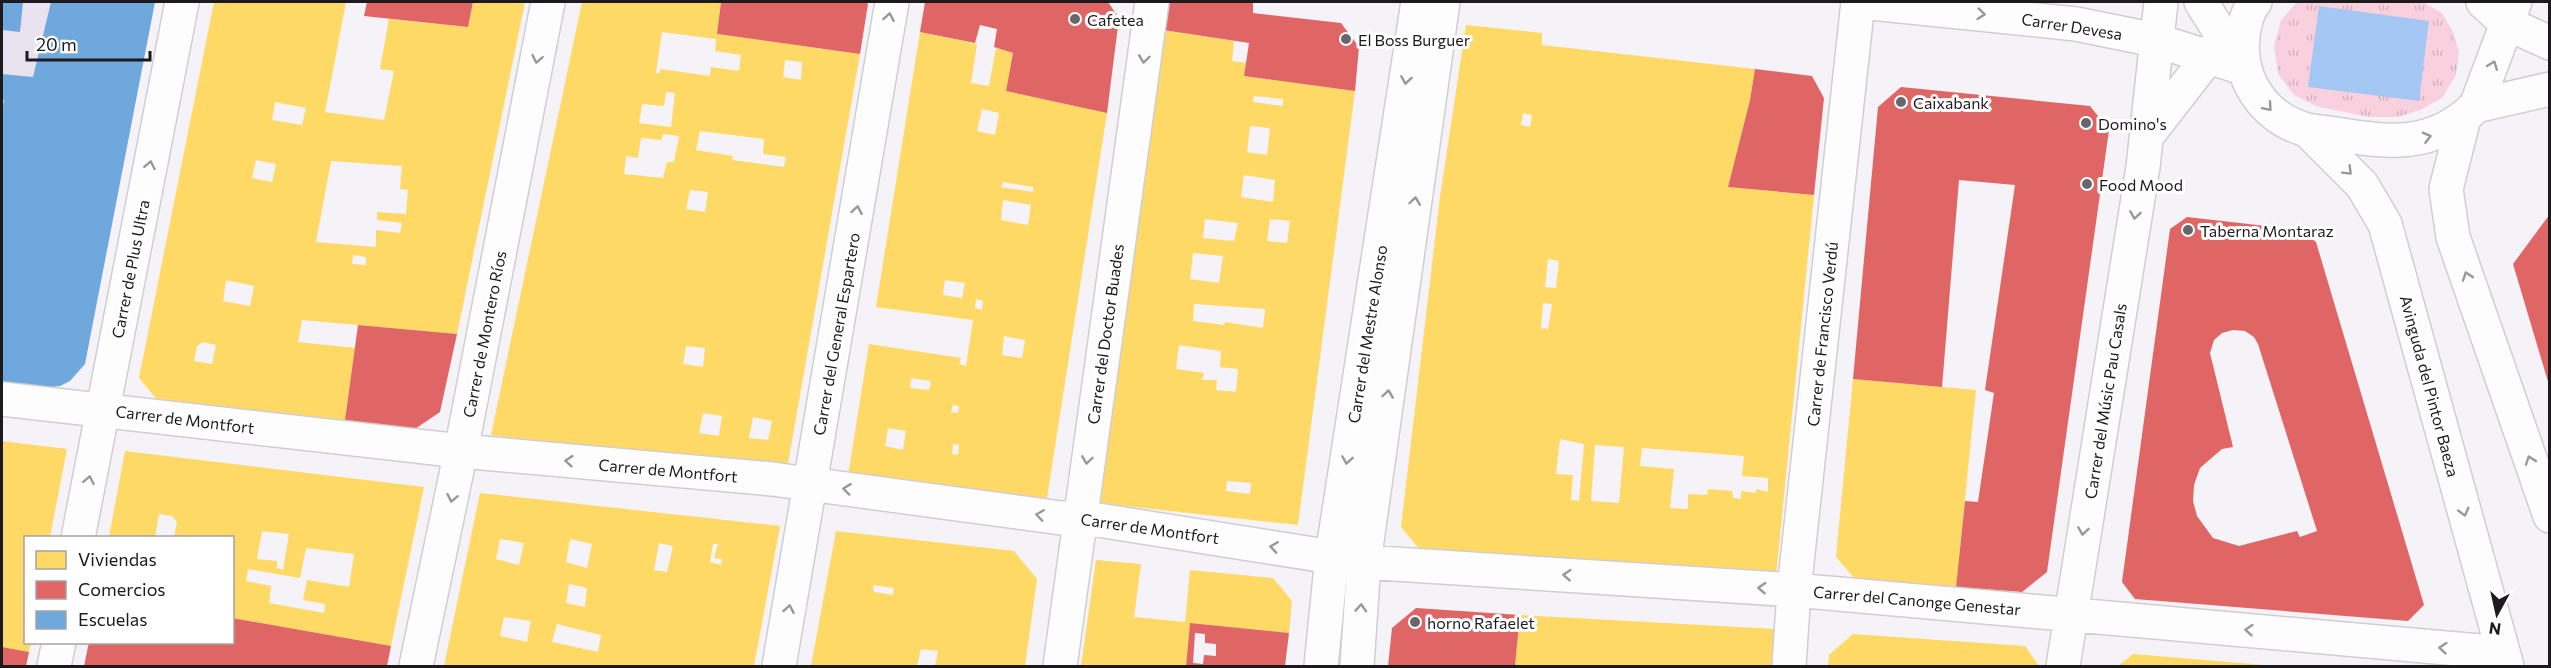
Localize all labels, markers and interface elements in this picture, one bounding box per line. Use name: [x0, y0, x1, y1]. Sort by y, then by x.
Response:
one-way arrow: [1977, 7, 1986, 20]
street label: Carrer Devesa: [2020, 9, 2124, 43]
place label: Cafetea: [1087, 10, 1144, 29]
marker: Cafetea: [1068, 12, 1082, 26]
one-way arrow: [883, 13, 895, 22]
scale bar: [27, 24, 150, 62]
place label: El Boss Burguer: [1358, 30, 1471, 49]
marker: El Boss Burguer: [1339, 32, 1353, 46]
text: 20 m: [36, 33, 77, 55]
one-way arrow: [531, 54, 543, 64]
one-way arrow: [1138, 55, 1150, 64]
one-way arrow: [2485, 60, 2498, 71]
one-way arrow: [1400, 75, 1413, 85]
place label: Caixabank: [1913, 93, 1989, 112]
marker: Caixabank: [1894, 95, 1908, 109]
one-way arrow: [2261, 100, 2272, 111]
place label: Domino's: [2098, 114, 2167, 133]
marker: Domino's: [2079, 116, 2093, 130]
one-way arrow: [2422, 132, 2432, 145]
one-way arrow: [143, 160, 156, 170]
one-way arrow: [2341, 164, 2352, 175]
place label: Food Mood: [2099, 175, 2183, 194]
marker: Food Mood: [2080, 177, 2094, 191]
one-way arrow: [1408, 196, 1421, 205]
street label: Carrer de Plus Ultra: [107, 198, 153, 340]
one-way arrow: [850, 205, 863, 215]
one-way arrow: [2129, 209, 2142, 219]
place label: Taberna Montaraz: [2200, 221, 2334, 240]
marker: Taberna Montaraz: [2181, 223, 2195, 237]
street label: Carrer del General Espartero: [809, 231, 863, 437]
street label: Carrer de Francisco Verdú: [1803, 241, 1841, 427]
street label: Carrer del Doctor Buades: [1083, 243, 1127, 425]
street label: Carrer del Mestre Alonso: [1344, 243, 1390, 425]
street label: Carrer de Montero Ríos: [458, 249, 510, 419]
one-way arrow: [2461, 271, 2474, 282]
street label: Avinguda del Pintor Baeza: [2397, 293, 2463, 479]
street label: Carrer del Músic Pau Casals: [2080, 302, 2130, 500]
one-way arrow: [1381, 389, 1393, 398]
street label: Carrer de Montfort: [115, 401, 256, 437]
street label: Carrer de Montfort: [598, 454, 739, 486]
one-way arrow: [1341, 454, 1354, 464]
one-way arrow: [564, 455, 574, 468]
one-way arrow: [2525, 455, 2538, 466]
one-way arrow: [1081, 456, 1093, 465]
one-way arrow: [82, 475, 95, 485]
one-way arrow: [842, 483, 851, 496]
one-way arrow: [446, 493, 459, 503]
one-way arrow: [2456, 507, 2469, 517]
one-way arrow: [1035, 509, 1044, 521]
street label: Carrer de Montfort: [1080, 509, 1221, 547]
one-way arrow: [2078, 527, 2090, 536]
legend: [24, 536, 234, 644]
one-way arrow: [1270, 541, 1279, 553]
text: Viviendas: [78, 548, 157, 570]
one-way arrow: [1563, 569, 1572, 582]
text: Comercios: [78, 578, 165, 600]
street label: Carrer del Canonge Genestar: [1813, 581, 2022, 619]
one-way arrow: [1757, 582, 1767, 595]
north arrow: [2467, 584, 2527, 644]
one-way arrow: [782, 604, 794, 614]
one-way arrow: [1354, 604, 1367, 613]
text: Escuelas: [78, 608, 147, 630]
place label: horno Rafaelet: [1427, 613, 1535, 632]
marker: horno Rafaelet: [1408, 615, 1422, 629]
text: N: [2488, 619, 2502, 640]
one-way arrow: [2245, 624, 2254, 637]
one-way arrow: [2439, 642, 2448, 655]

